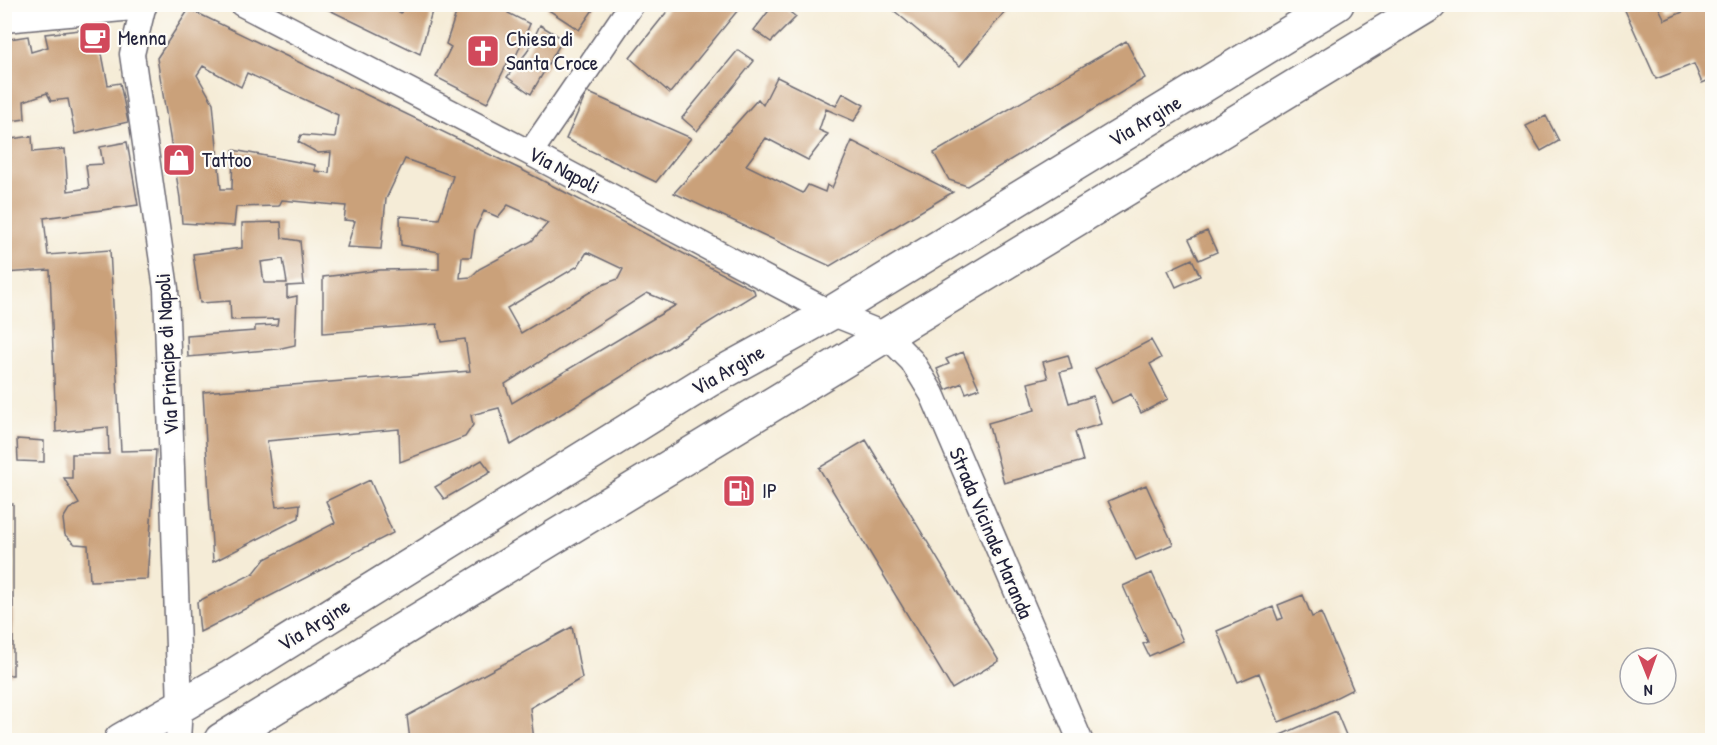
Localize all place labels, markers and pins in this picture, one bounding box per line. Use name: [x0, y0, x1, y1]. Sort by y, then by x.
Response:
cafe icon: Menna: [77, 20, 113, 56]
place label: Menna: [118, 23, 166, 52]
place label: Chiesa di Santa Croce: [506, 24, 598, 77]
church icon: Chiesa di Santa Croce: [465, 33, 501, 69]
shop icon: Tattoo: [161, 142, 197, 178]
place label: Tattoo: [202, 145, 251, 174]
fuel station icon: IP: [721, 473, 757, 509]
place label: IP: [762, 476, 777, 505]

